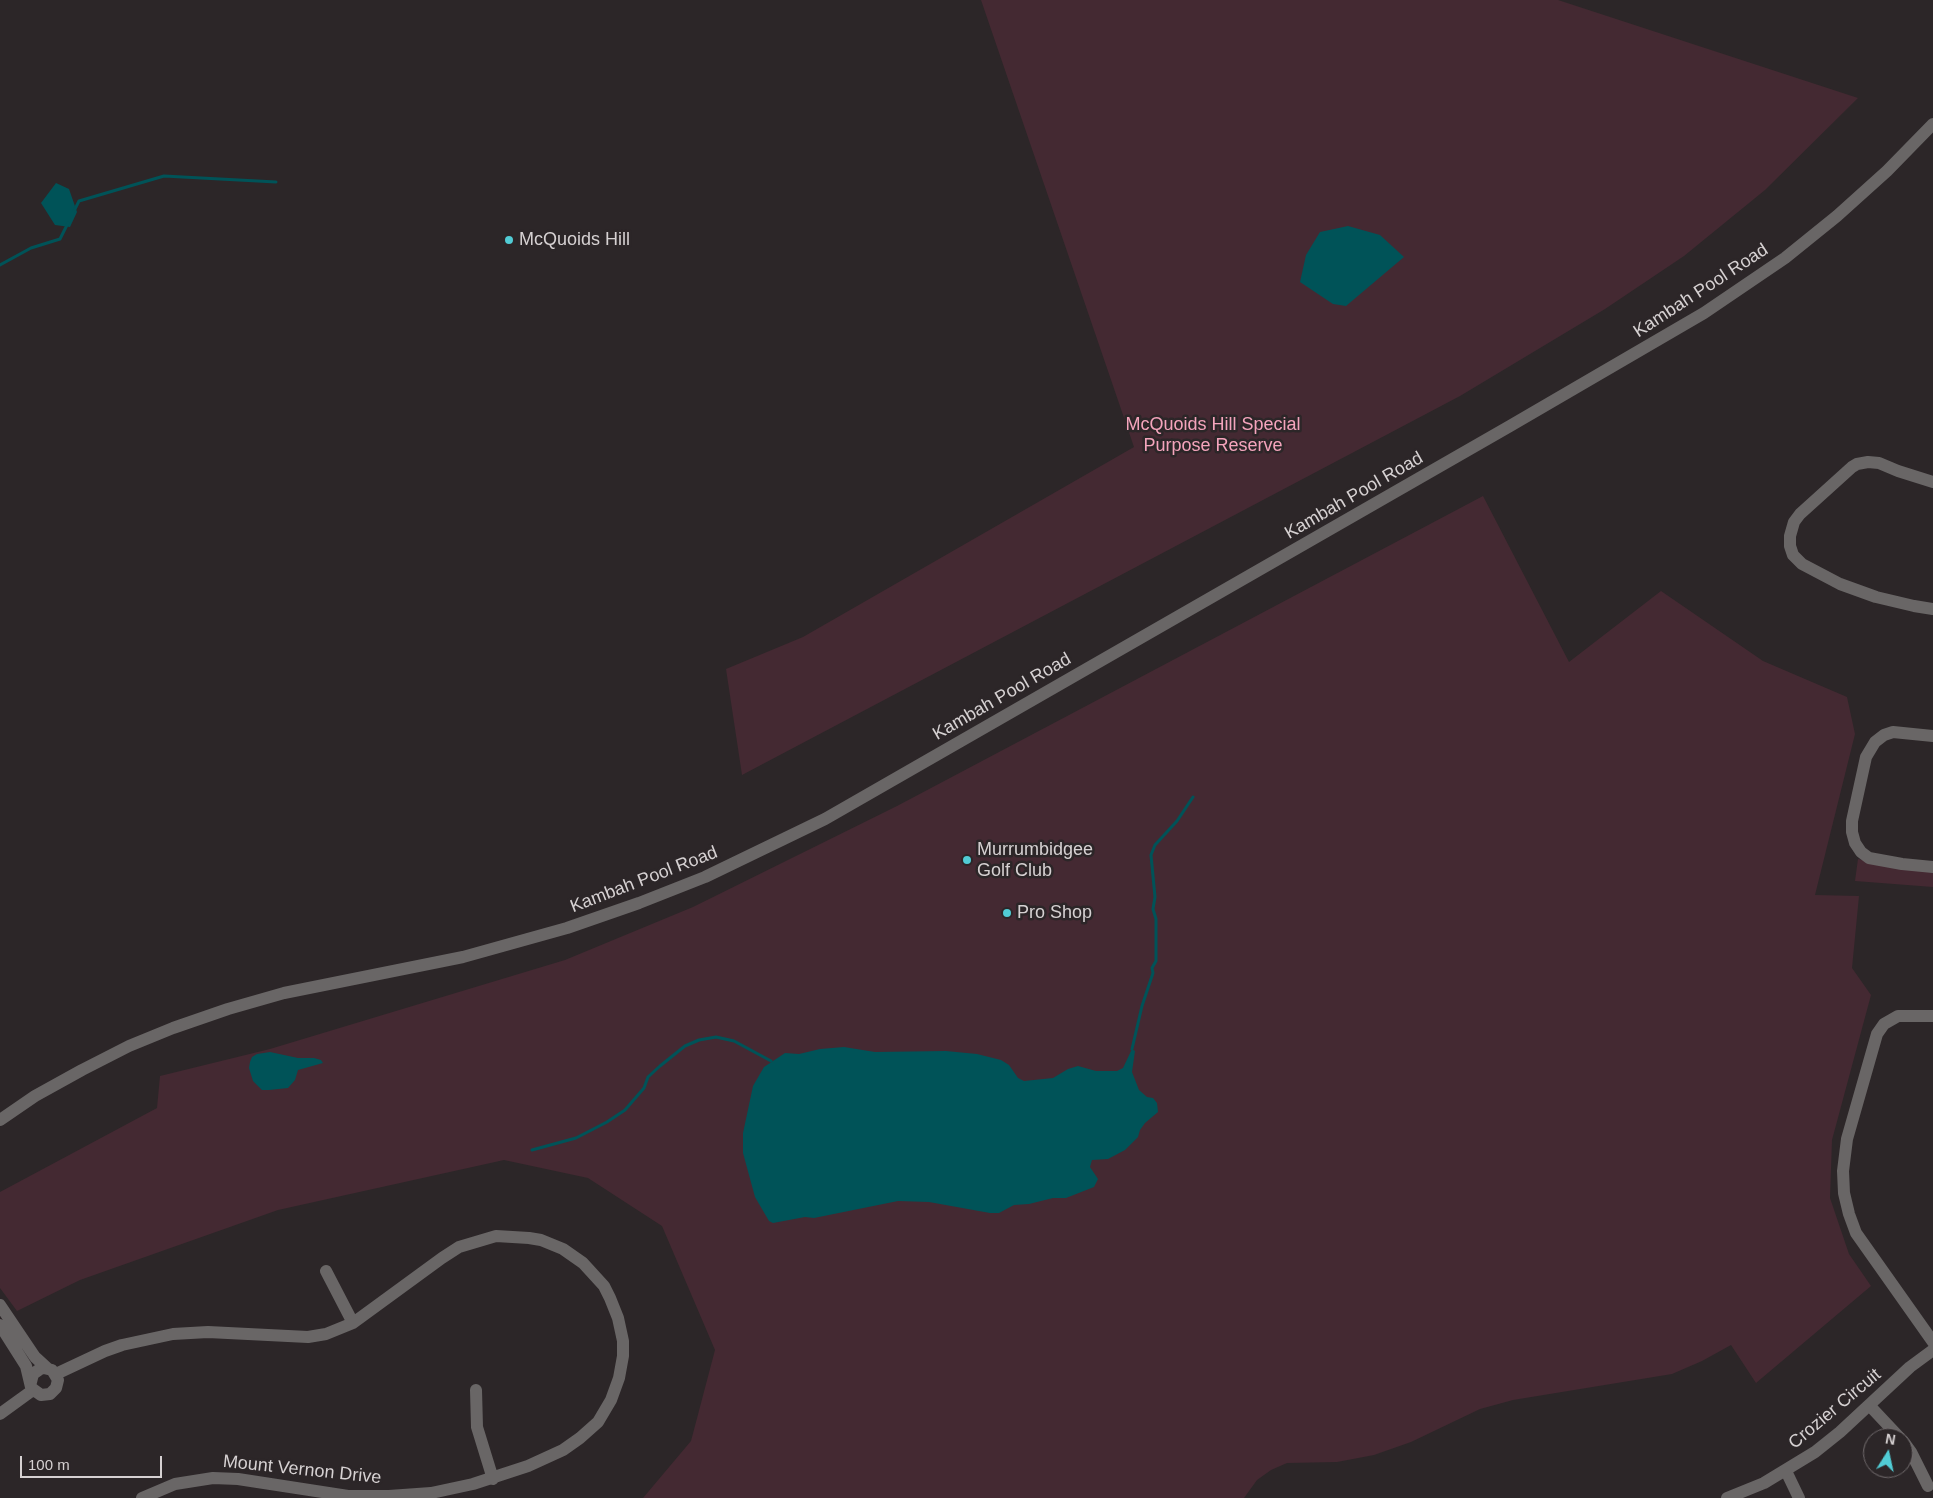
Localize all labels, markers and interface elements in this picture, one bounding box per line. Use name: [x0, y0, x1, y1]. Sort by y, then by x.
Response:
place label: McQuoids Hill: [519, 229, 630, 251]
marker: McQuoids Hill: [503, 234, 515, 246]
street label: Kambah Pool Road: [1630, 239, 1772, 343]
park label: McQuoids Hill Special Purpose Reserve: [1125, 414, 1301, 456]
street label: Kambah Pool Road: [1281, 448, 1427, 544]
street label: Kambah Pool Road: [929, 649, 1075, 745]
place label: Murrumbidgee Golf Club: [977, 839, 1093, 882]
street label: Kambah Pool Road: [567, 842, 721, 918]
marker: Murrumbidgee Golf Club: [961, 854, 973, 866]
place label: Pro Shop: [1017, 902, 1092, 924]
marker: Pro Shop: [1001, 907, 1013, 919]
street label: Crozier Circuit: [1784, 1364, 1886, 1454]
north arrow: [1863, 1428, 1913, 1478]
text: N: [1884, 1430, 1897, 1448]
scale bar: [22, 1446, 165, 1478]
street label: Mount Vernon Drive: [222, 1451, 382, 1489]
text: 100 m: [28, 1456, 70, 1473]

